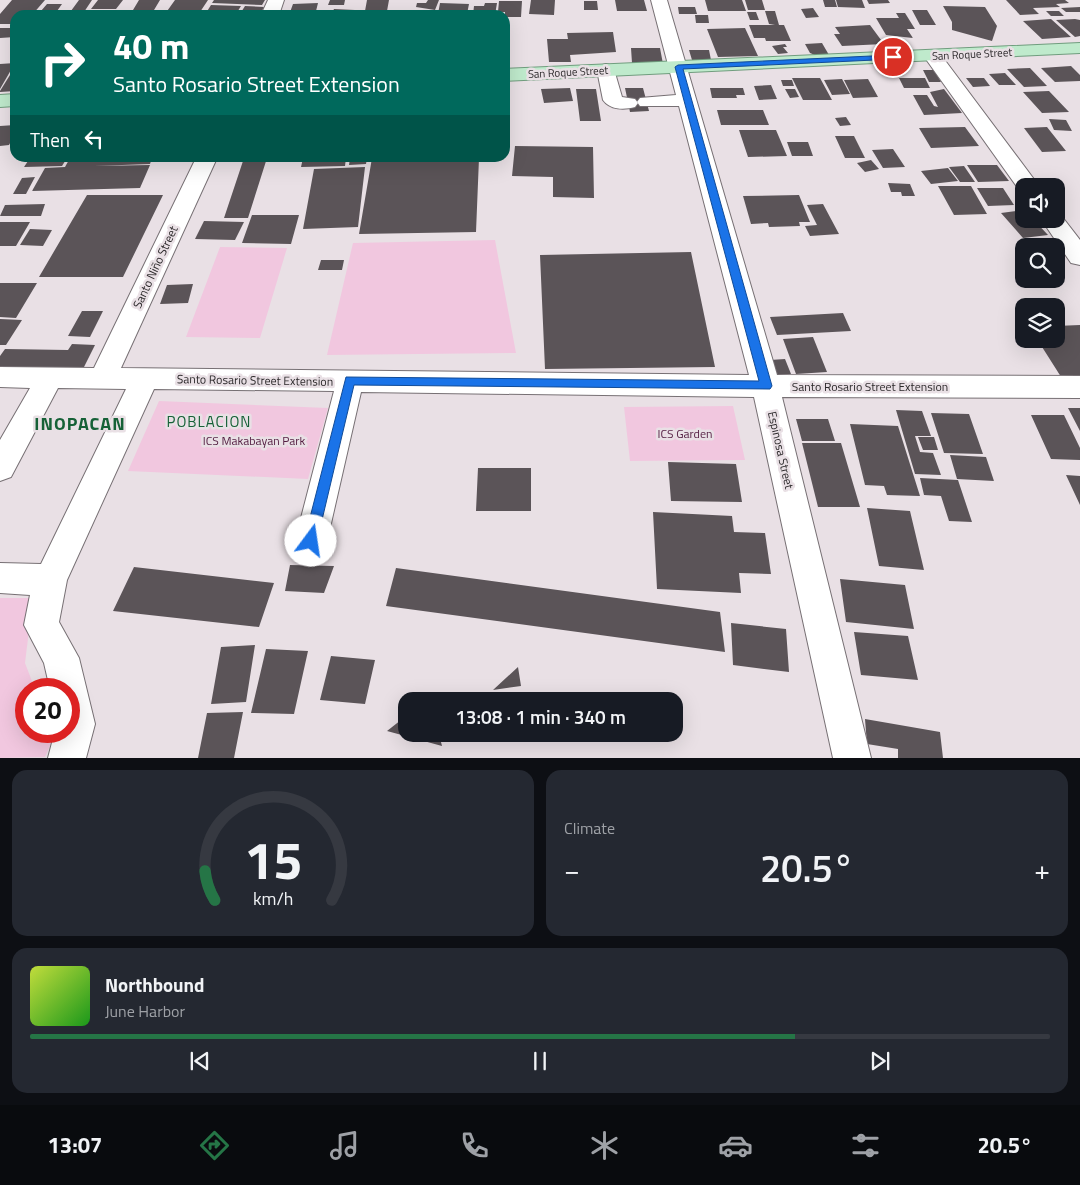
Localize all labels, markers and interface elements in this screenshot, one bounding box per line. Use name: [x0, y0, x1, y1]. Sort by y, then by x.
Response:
text: 40 m: [113, 19, 189, 73]
icon: right: [30, 30, 95, 95]
pin: [872, 36, 914, 78]
icon: arrive: [879, 43, 907, 71]
street label: San Roque Street: [932, 44, 1013, 64]
street label: San Roque Street: [528, 62, 609, 82]
text: Santo Rosario Street Extension: [113, 67, 400, 101]
text: Then: [30, 125, 70, 154]
icon: left: [80, 125, 108, 153]
map controls: [1015, 178, 1065, 348]
button: sound: [1015, 178, 1065, 228]
street label: Santo Niño Street: [128, 222, 183, 311]
button: search: [1015, 238, 1065, 288]
button: layers: [1015, 298, 1065, 348]
street label: Santo Rosario Street Extension: [177, 369, 333, 391]
street label: Santo Rosario Street Extension: [792, 377, 948, 396]
street label: Espinosa Street: [763, 409, 799, 491]
district label: INOPACAN: [34, 410, 126, 437]
district label: POBLACION: [167, 410, 251, 433]
park label: ICS Garden: [658, 424, 712, 443]
park label: ICS Makabayan Park: [203, 431, 305, 450]
position arrow: [284, 514, 336, 566]
speed limit sign: 20: [15, 678, 80, 743]
text: 13:08 · 1 min · 340 m: [455, 702, 626, 731]
text: Climate: [564, 816, 615, 840]
text: 15: [244, 820, 302, 899]
text: 20.5°: [760, 839, 854, 897]
text: −: [564, 848, 580, 891]
text: +: [1034, 848, 1050, 891]
text: km/h: [253, 885, 293, 912]
text: Northbound: [105, 970, 205, 999]
text: June Harbor: [105, 999, 185, 1023]
icon: previous: [186, 1047, 214, 1075]
icon: pause: [526, 1047, 554, 1075]
icon: next: [866, 1047, 894, 1075]
text: 13:07: [48, 1128, 102, 1162]
icon: directions: [197, 1128, 232, 1163]
icon: music: [327, 1128, 362, 1163]
icon: phone: [457, 1128, 492, 1163]
icon: climate: [587, 1128, 622, 1163]
icon: car: [718, 1128, 753, 1163]
icon: filters: [848, 1128, 883, 1163]
text: 20.5°: [978, 1128, 1032, 1162]

